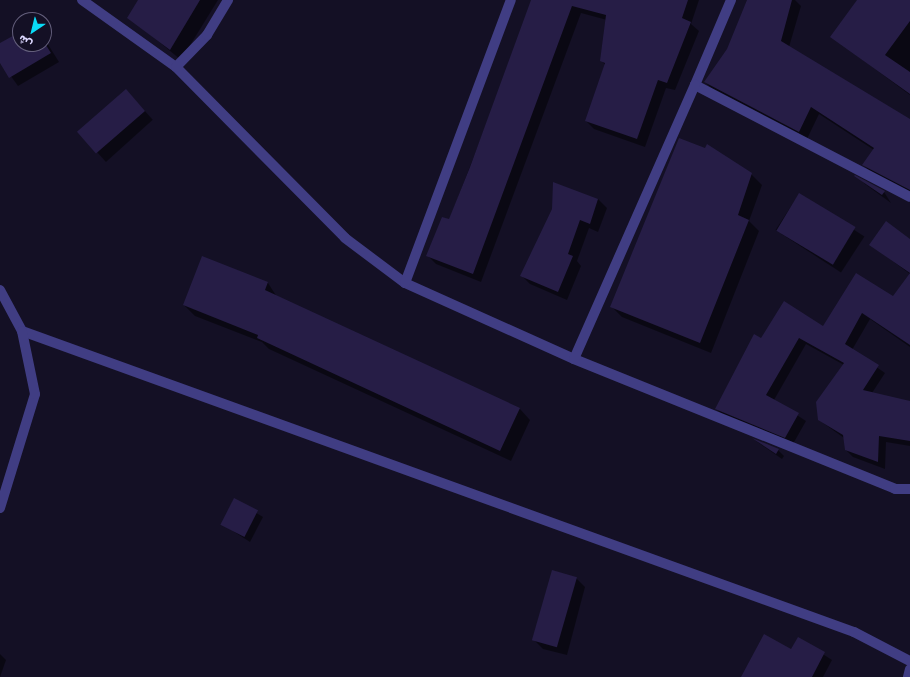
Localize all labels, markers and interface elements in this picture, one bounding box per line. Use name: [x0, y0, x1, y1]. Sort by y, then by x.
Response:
north arrow: [12, 12, 52, 52]
text: ش: [16, 32, 35, 51]

